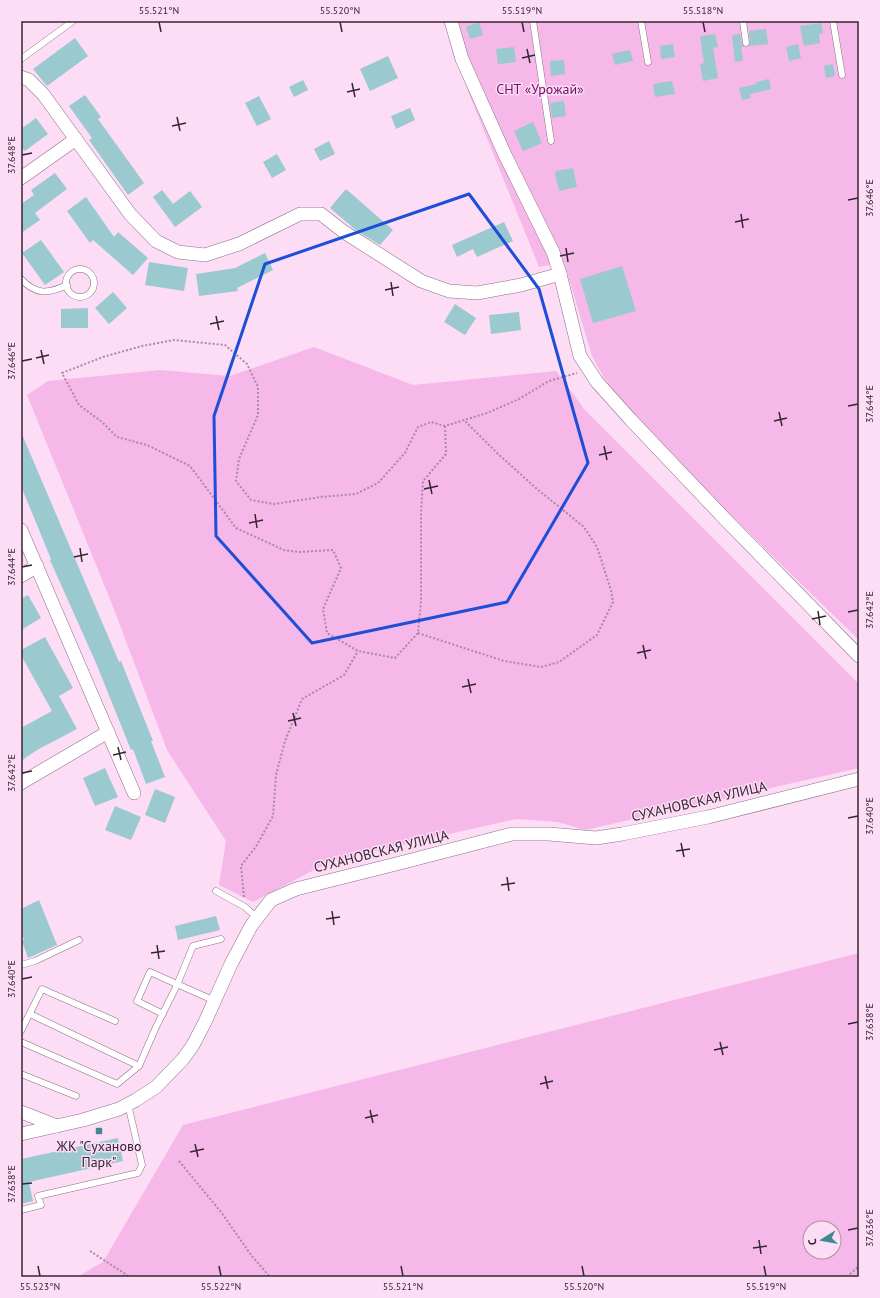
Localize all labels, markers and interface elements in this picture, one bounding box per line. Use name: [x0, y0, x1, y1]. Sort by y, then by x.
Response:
text: 55.521°N: [139, 4, 179, 17]
text: 55.520°N: [320, 4, 360, 17]
text: 55.519°N: [502, 4, 542, 17]
text: 55.518°N: [683, 4, 723, 17]
park label: СНТ «Урожай»: [496, 80, 584, 98]
text: 37.648°E: [5, 136, 18, 174]
text: 37.646°E: [863, 179, 876, 217]
text: 37.646°E: [5, 342, 18, 380]
text: 37.644°E: [863, 385, 876, 423]
text: 37.644°E: [5, 548, 18, 586]
text: 37.642°E: [863, 591, 876, 629]
text: 37.642°E: [5, 754, 18, 792]
street label: СУХАНОВСКАЯ УЛИЦА: [630, 776, 769, 825]
text: 37.640°E: [863, 797, 876, 835]
street label: СУХАНОВСКАЯ УЛИЦА: [312, 825, 451, 876]
text: 37.640°E: [5, 960, 18, 998]
text: 37.638°E: [863, 1003, 876, 1041]
marker: ЖК "Суханово Парк": [94, 1126, 104, 1136]
place label: ЖК "Суханово Парк": [56, 1137, 141, 1171]
text: 37.638°E: [5, 1165, 18, 1203]
text: 37.636°E: [863, 1209, 876, 1247]
north arrow: [802, 1220, 842, 1260]
text: С: [805, 1238, 820, 1246]
text: 55.523°N: [20, 1280, 60, 1293]
text: 55.522°N: [201, 1280, 241, 1293]
text: 55.521°N: [383, 1280, 423, 1293]
text: 55.520°N: [564, 1280, 604, 1293]
text: 55.519°N: [746, 1280, 786, 1293]

